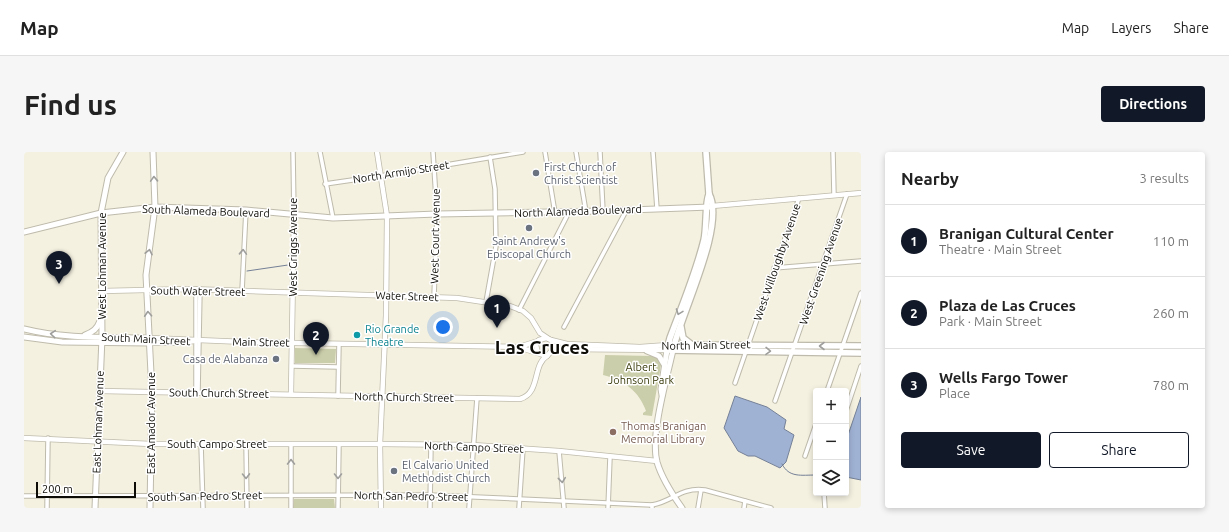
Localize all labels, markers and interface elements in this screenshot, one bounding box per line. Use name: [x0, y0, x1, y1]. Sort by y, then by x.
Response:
text: Map: [20, 17, 59, 39]
text: Map: [1062, 20, 1089, 36]
text: Layers: [1111, 20, 1151, 36]
text: Share: [1173, 20, 1209, 36]
button: Directions: [1101, 86, 1205, 122]
text: Find us: [24, 89, 117, 120]
street label: North Armijo Street: [352, 158, 451, 186]
place label: First Church of Christ Scientist: [544, 161, 618, 186]
marker: First Church of Christ Scientist: [531, 168, 541, 178]
text: Nearby: [901, 169, 959, 188]
text: 3 results: [1139, 171, 1189, 185]
one-way arrow: [149, 176, 158, 182]
street label: West Court Avenue: [428, 188, 442, 284]
street label: West Griggs Avenue: [287, 198, 299, 296]
street label: West Willoughby Avenue: [751, 202, 803, 322]
street label: South Alameda Boulevard: [142, 203, 270, 219]
street label: North Alameda Boulevard: [514, 203, 642, 219]
street label: West Lohman Avenue: [96, 212, 108, 320]
street label: West Greening Avenue: [797, 216, 845, 326]
marker: Saint Andrew's Episcopal Church: [524, 223, 534, 233]
text: Branigan Cultural Center: [939, 225, 1114, 242]
text: 1: [910, 234, 918, 248]
text: 110 m: [1153, 234, 1189, 248]
place label: Saint Andrew's Episcopal Church: [487, 235, 571, 260]
text: Theatre · Main Street: [939, 242, 1062, 256]
one-way arrow: [145, 248, 153, 255]
one-way arrow: [239, 249, 248, 255]
pin: 3: [46, 251, 72, 284]
street label: South Water Street: [150, 284, 246, 298]
street label: Water Street: [375, 289, 440, 303]
pin: 1: [484, 295, 510, 328]
text: Plaza de Las Cruces: [939, 297, 1076, 314]
text: 2: [910, 306, 918, 320]
text: 260 m: [1153, 306, 1189, 320]
one-way arrow: [676, 308, 684, 315]
one-way arrow: [144, 311, 152, 317]
text: Park · Main Street: [939, 314, 1042, 328]
your location: [433, 317, 453, 337]
pin: 2: [303, 322, 329, 355]
place label: Rio Grande Theatre: [365, 323, 419, 348]
one-way arrow: [50, 330, 56, 339]
marker: Rio Grande Theatre: [352, 330, 362, 340]
street label: South Main Street: [101, 331, 191, 347]
street label: Main Street: [232, 335, 290, 349]
district label: Las Cruces: [495, 336, 589, 358]
street label: North Main Street: [661, 338, 751, 352]
one-way arrow: [819, 342, 825, 350]
one-way arrow: [765, 347, 771, 355]
place label: Casa de Alabanza: [183, 353, 268, 365]
marker: Casa de Alabanza: [271, 354, 281, 364]
park label: Albert Johnson Park: [608, 361, 675, 386]
text: Wells Fargo Tower: [939, 369, 1068, 386]
street label: East Lohman Avenue: [90, 370, 106, 474]
street label: East Amador Avenue: [145, 372, 157, 474]
text: 3: [910, 378, 918, 392]
text: 780 m: [1153, 378, 1189, 392]
street label: South Church Street: [169, 386, 270, 400]
text: Place: [939, 386, 970, 400]
map controls: [813, 388, 849, 496]
button: +: [813, 388, 849, 424]
street label: North Church Street: [354, 390, 455, 404]
place label: Thomas Branigan Memorial Library: [621, 420, 706, 445]
button: −: [813, 424, 849, 460]
marker: Thomas Branigan Memorial Library: [608, 427, 618, 437]
button: Save: [901, 432, 1041, 468]
button: Share: [1049, 432, 1189, 468]
street label: South Campo Street: [167, 438, 267, 450]
street label: North Campo Street: [424, 439, 525, 455]
one-way arrow: [287, 459, 295, 465]
place label: El Calvario United Methodist Church: [402, 459, 490, 484]
button: layers: [813, 460, 849, 496]
marker: El Calvario United Methodist Church: [389, 466, 399, 476]
one-way arrow: [242, 473, 250, 479]
one-way arrow: [334, 473, 342, 479]
one-way arrow: [558, 476, 567, 483]
scale bar: [36, 480, 136, 499]
text: 200 m: [42, 483, 73, 495]
street label: South San Pedro Street: [148, 489, 263, 503]
street label: North San Pedro Street: [354, 489, 469, 503]

